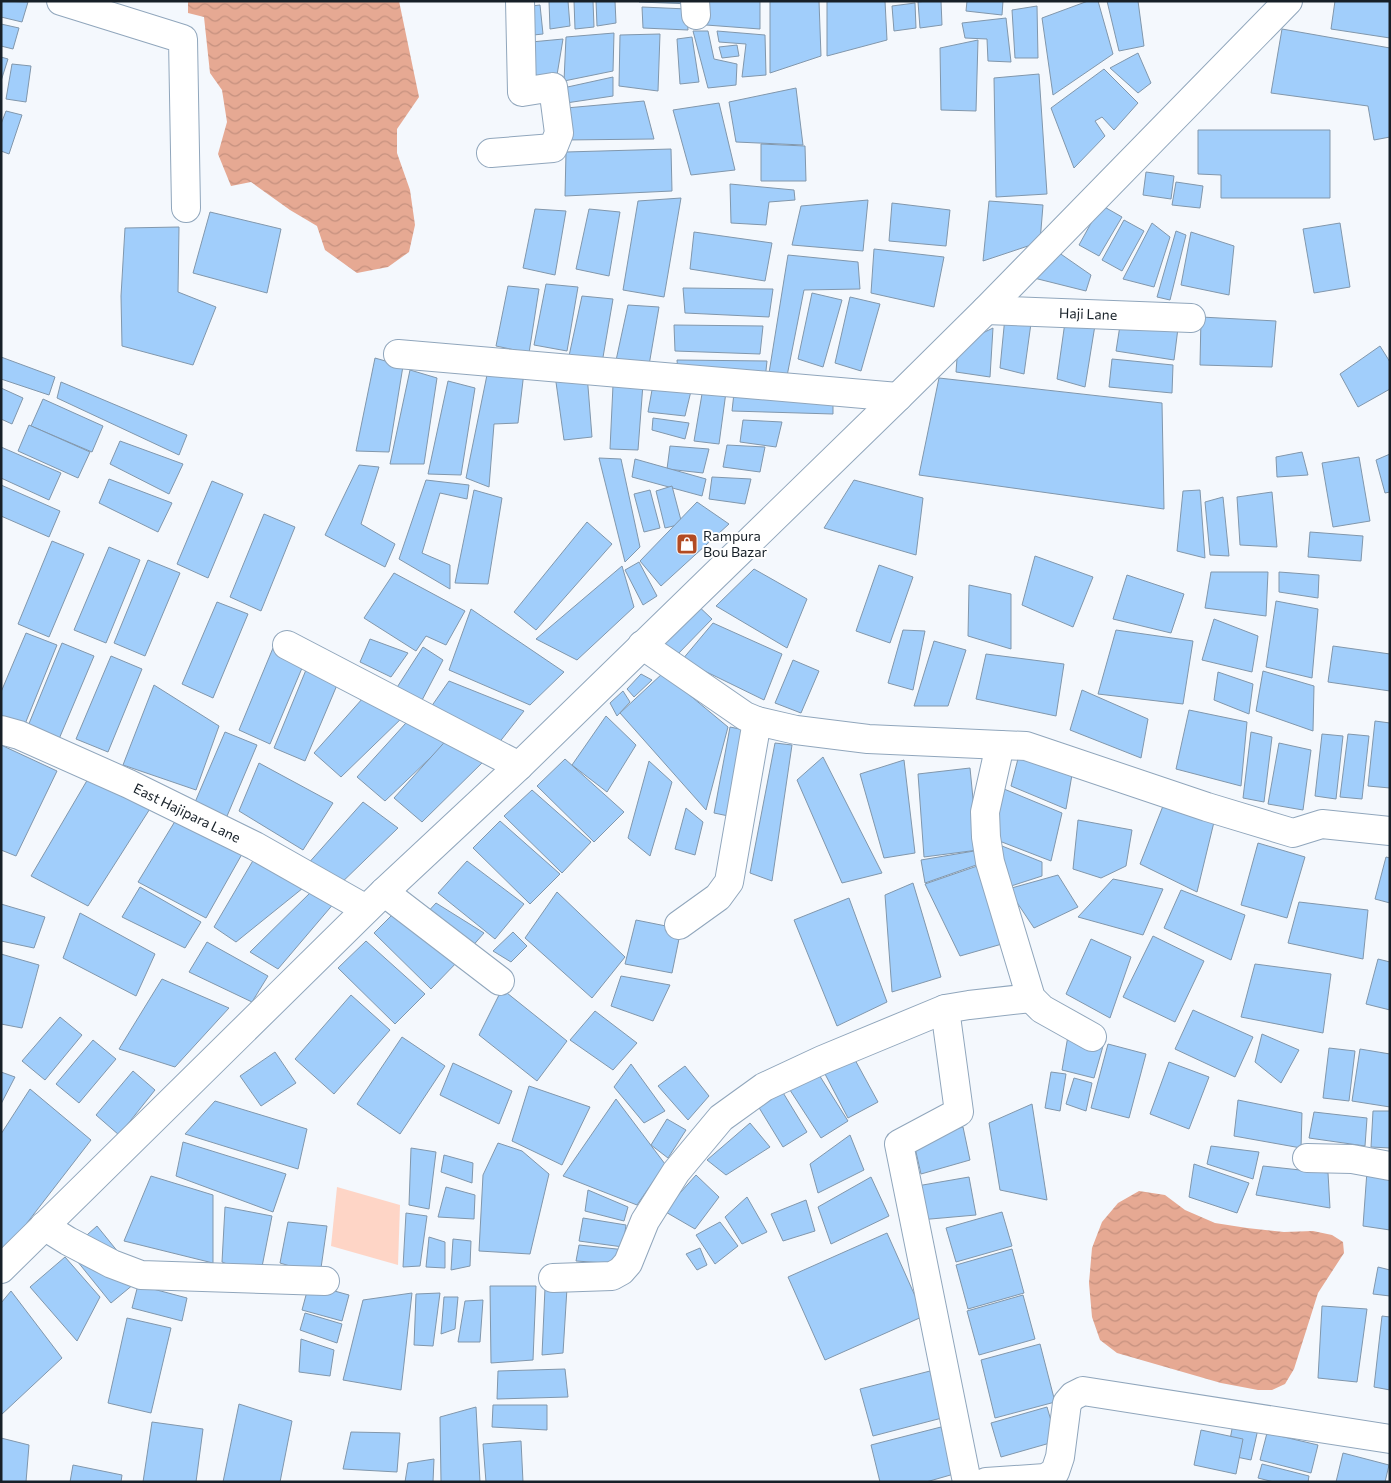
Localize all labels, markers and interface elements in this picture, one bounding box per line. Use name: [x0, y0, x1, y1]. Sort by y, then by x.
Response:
street label: Haji Lane: [1059, 304, 1118, 323]
place label: Rampura Bou Bazar: [703, 527, 768, 560]
shop icon: Rampura Bou Bazar: [675, 532, 699, 556]
street label: East Hajipara Lane: [131, 779, 244, 846]

